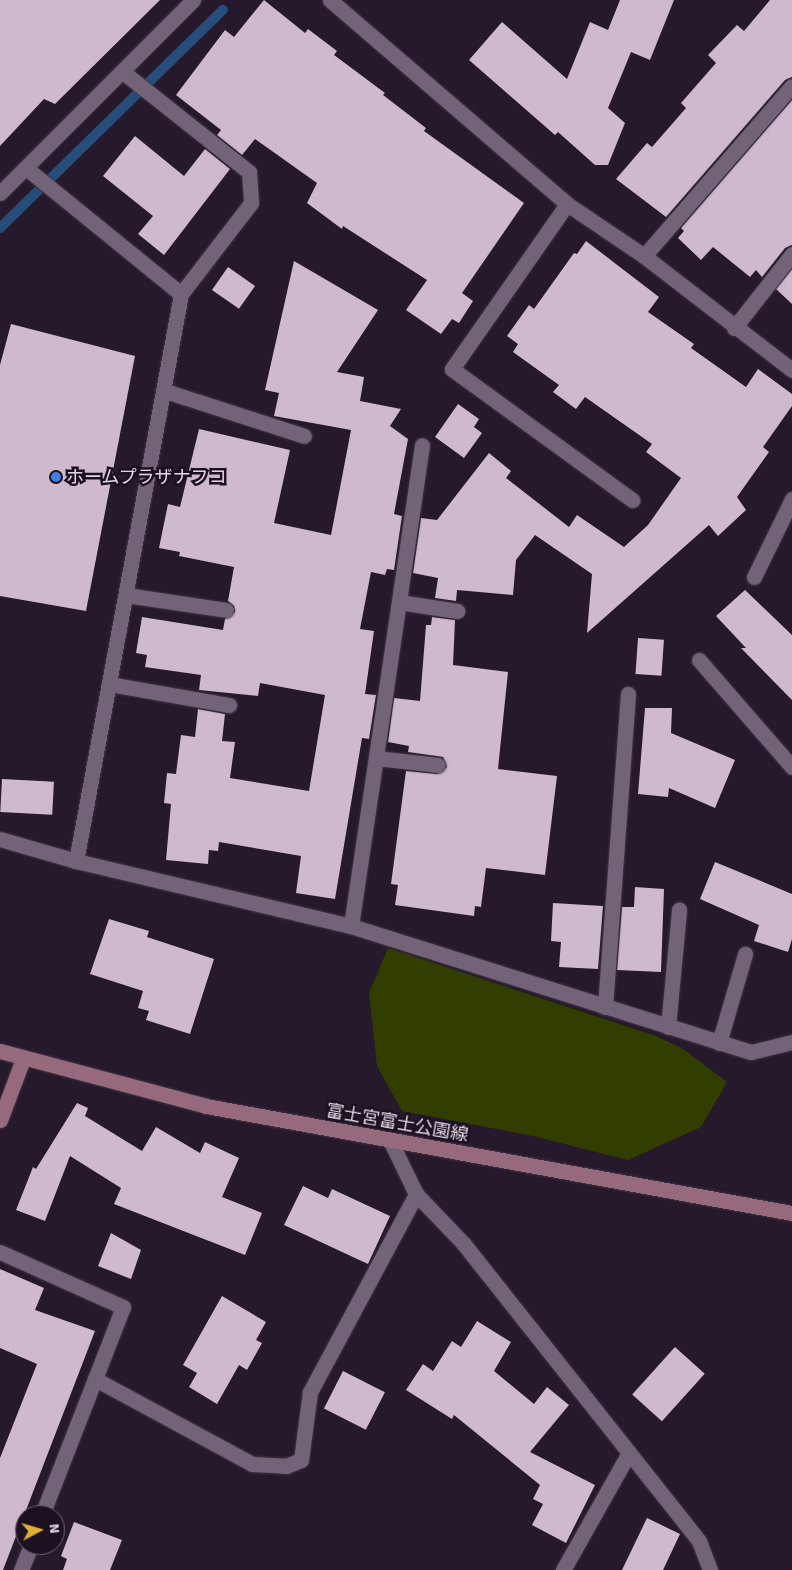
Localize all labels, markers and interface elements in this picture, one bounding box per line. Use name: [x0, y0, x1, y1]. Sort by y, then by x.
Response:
place label: ホームプラザナフコ: [66, 466, 228, 488]
marker: ホームプラザナフコ: [50, 471, 62, 483]
street label: 富士宮富士公園線: [324, 1100, 470, 1146]
north arrow: [15, 1505, 65, 1555]
text: N: [45, 1523, 63, 1534]

